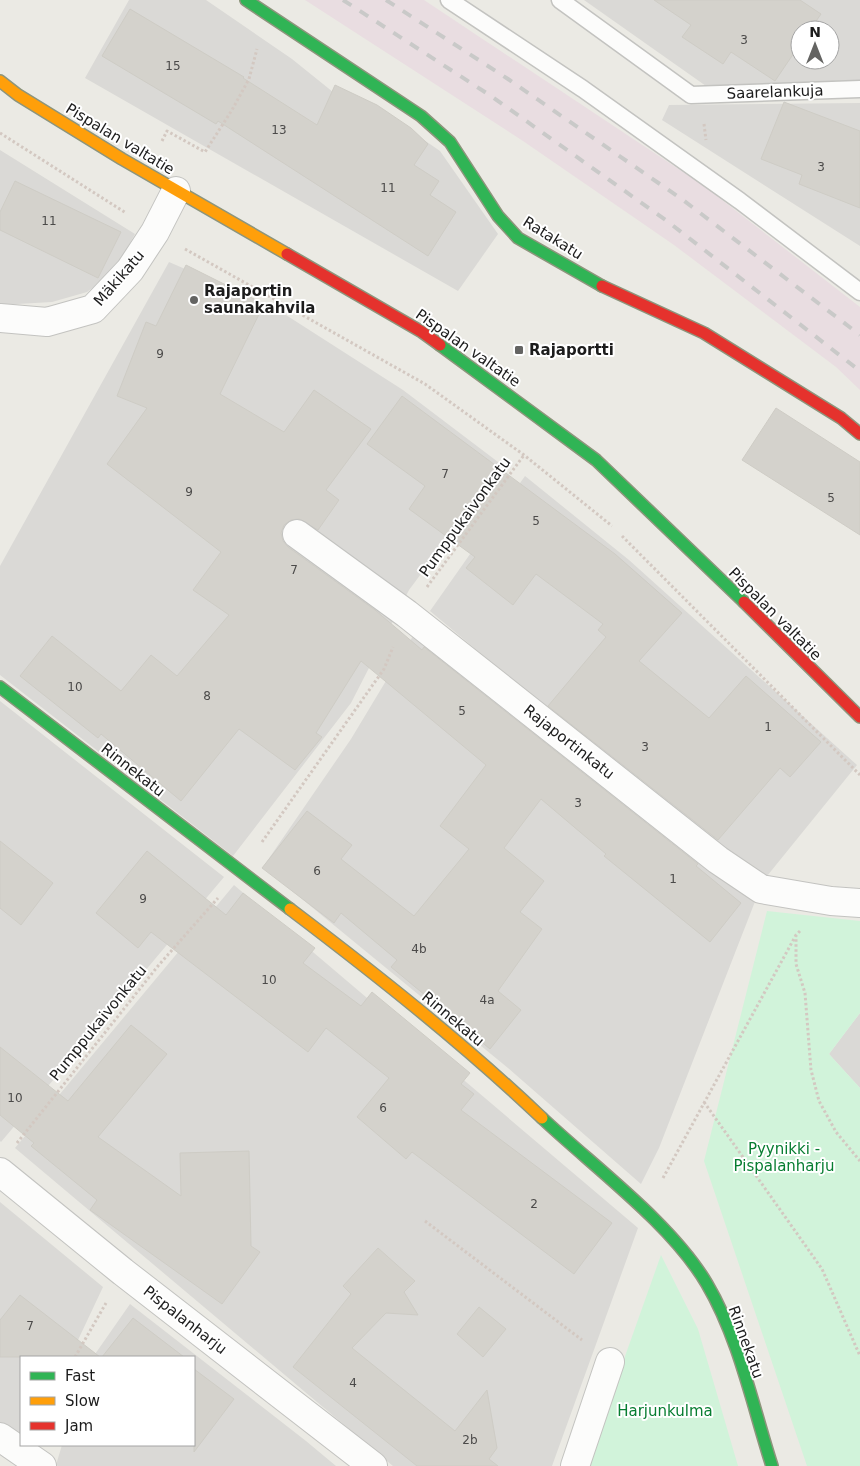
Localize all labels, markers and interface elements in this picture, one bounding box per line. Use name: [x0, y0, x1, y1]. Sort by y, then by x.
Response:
north arrow: [790, 20, 840, 70]
text: N: [809, 24, 821, 40]
house number: 3: [740, 33, 748, 47]
house number: 15: [165, 59, 181, 73]
street label: Saarelankuja: [726, 81, 824, 103]
street label: Pispalan valtatie: [62, 99, 178, 179]
house number: 13: [271, 123, 287, 137]
house number: 3: [817, 160, 825, 174]
house number: 11: [380, 181, 396, 195]
street label: Ratakatu: [520, 213, 586, 263]
house number: 11: [41, 214, 57, 228]
street label: Mäkikatu: [90, 246, 148, 310]
place label: Rajaportin saunakahvila: [204, 282, 316, 317]
marker: Rajaportin saunakahvila: [188, 294, 200, 306]
street label: Pispalan valtatie: [412, 305, 524, 391]
place label: Rajaportti: [529, 341, 614, 359]
marker: Rajaportti: [513, 344, 525, 356]
house number: 9: [156, 347, 164, 361]
street label: Pumppukaivonkatu: [415, 454, 515, 580]
house number: 7: [441, 467, 449, 481]
house number: 9: [185, 485, 193, 499]
house number: 5: [827, 491, 835, 505]
house number: 5: [532, 514, 540, 528]
house number: 7: [290, 563, 298, 577]
street label: Pispalan valtatie: [725, 564, 825, 664]
house number: 10: [67, 680, 83, 694]
house number: 8: [203, 689, 211, 703]
street label: Rajaportinkatu: [520, 701, 618, 783]
house number: 5: [458, 704, 466, 718]
house number: 1: [764, 720, 772, 734]
street label: Rinnekatu: [98, 740, 168, 800]
house number: 3: [641, 740, 649, 754]
house number: 3: [574, 796, 582, 810]
house number: 6: [313, 864, 321, 878]
house number: 1: [669, 872, 677, 886]
house number: 9: [139, 892, 147, 906]
house number: 4b: [411, 942, 427, 956]
street label: Pumppukaivonkatu: [46, 961, 150, 1085]
house number: 10: [261, 973, 277, 987]
street label: Rinnekatu: [418, 988, 488, 1050]
house number: 4a: [480, 993, 495, 1007]
house number: 10: [7, 1091, 23, 1105]
house number: 6: [379, 1101, 387, 1115]
park label: Pyynikki - Pispalanharju: [734, 1140, 834, 1175]
house number: 2: [530, 1197, 538, 1211]
street label: Pispalanharju: [140, 1282, 230, 1358]
street label: Rinnekatu: [725, 1303, 767, 1381]
house number: 7: [26, 1319, 34, 1333]
legend: [20, 1356, 195, 1446]
text: Fast: [65, 1367, 95, 1385]
house number: 4: [349, 1376, 357, 1390]
text: Slow: [65, 1392, 100, 1410]
park label: Harjunkulma: [617, 1402, 713, 1420]
text: Jam: [64, 1417, 93, 1435]
house number: 2b: [462, 1433, 478, 1447]

